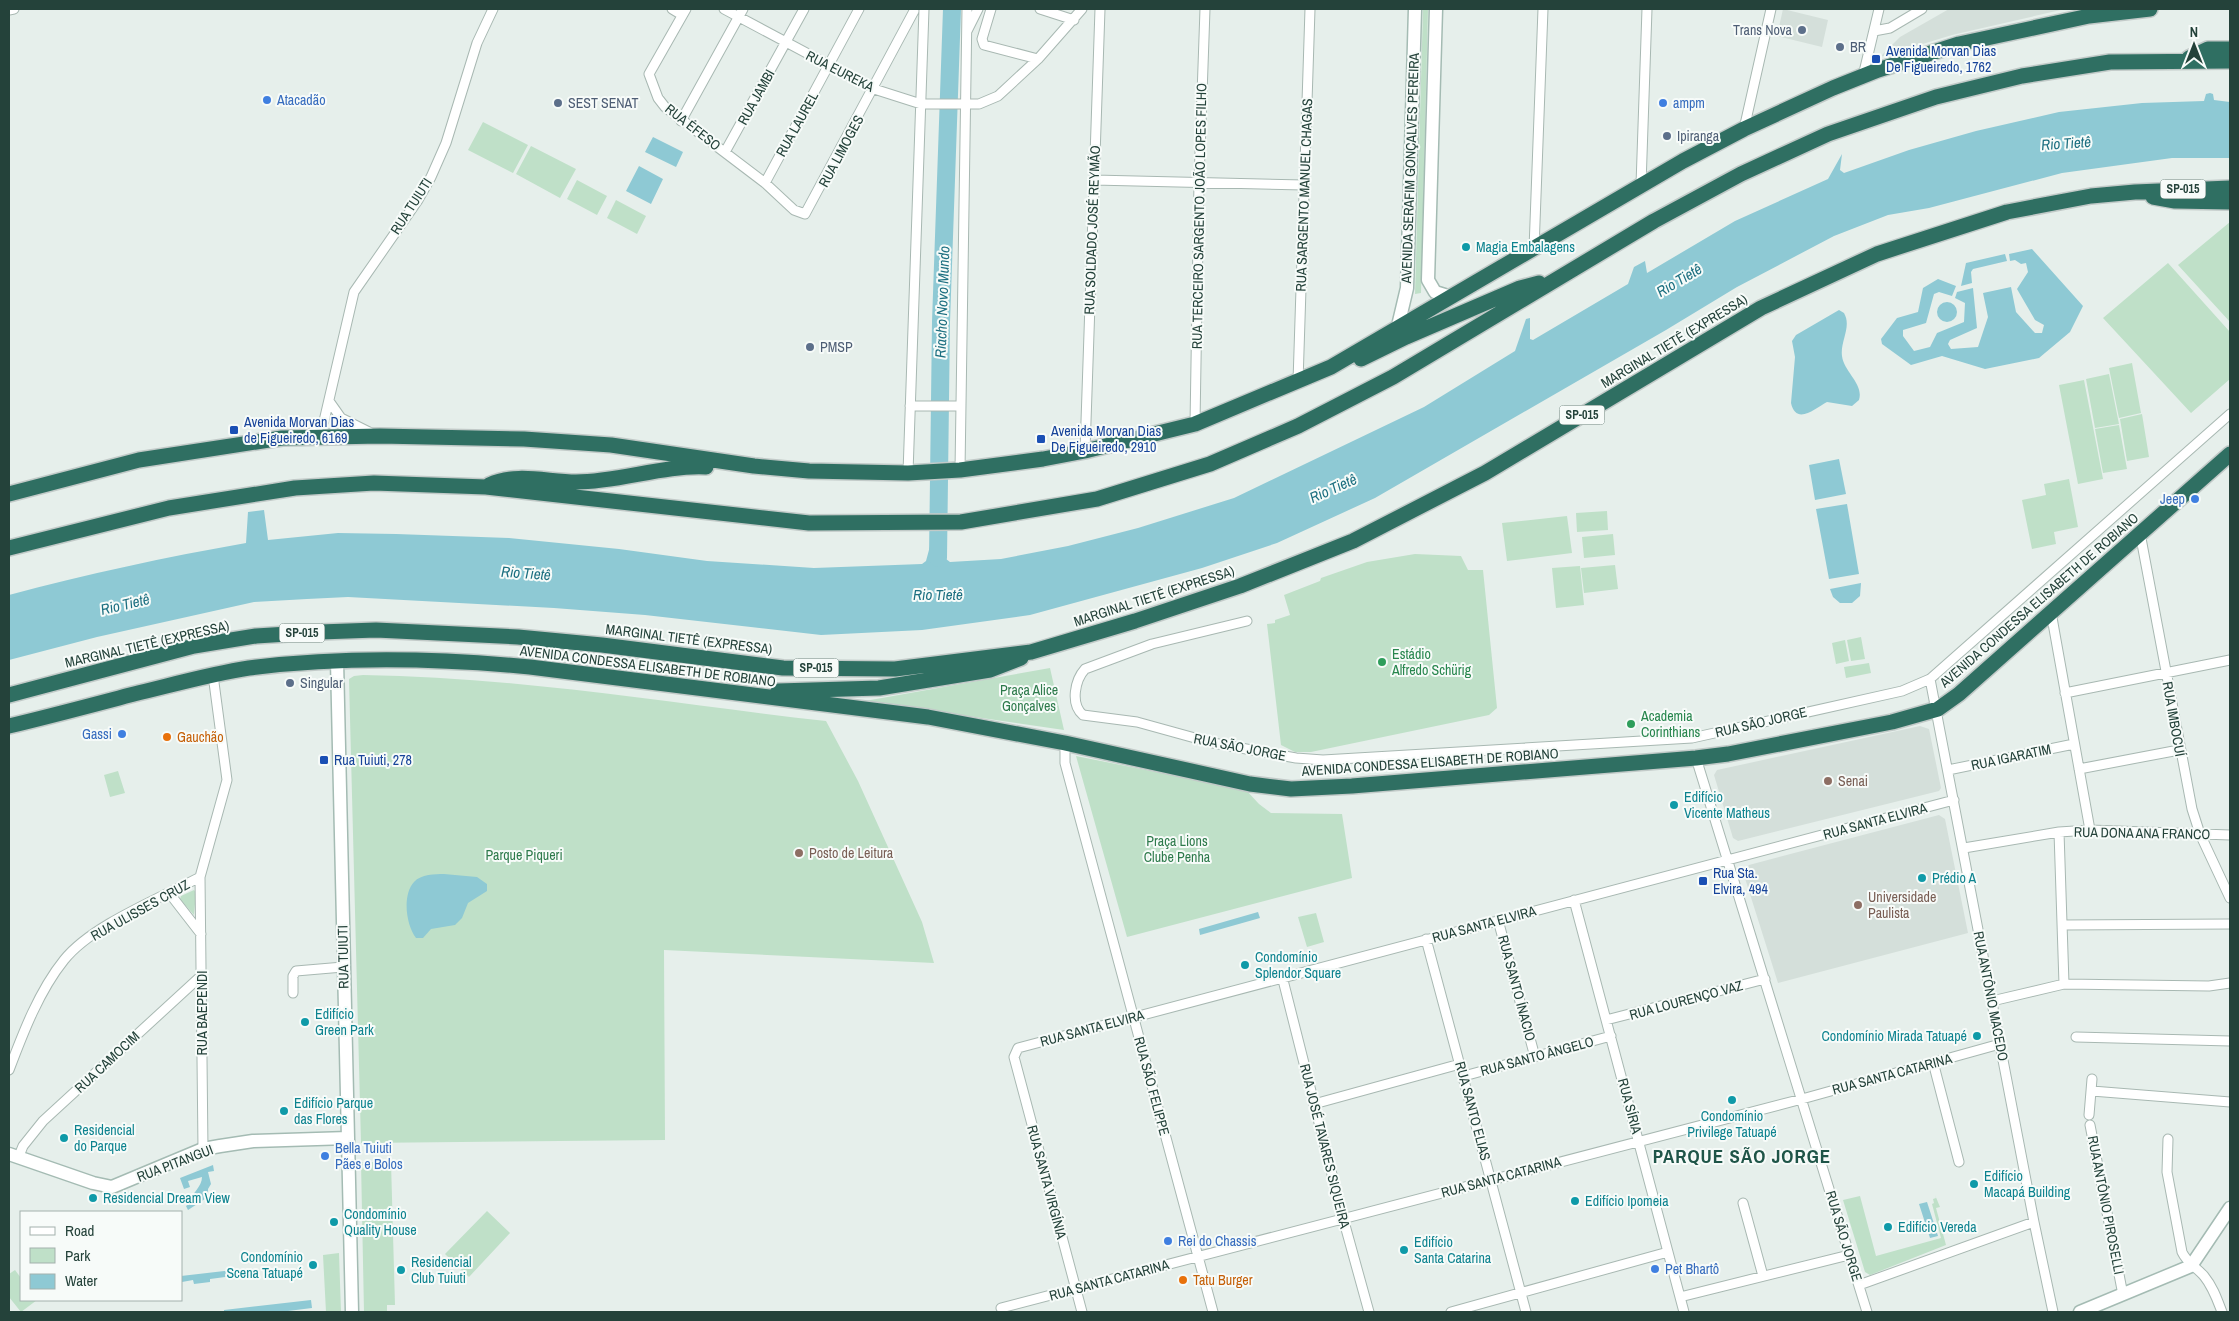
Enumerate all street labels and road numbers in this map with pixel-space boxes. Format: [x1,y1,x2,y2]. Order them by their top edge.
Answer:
street label: RUA EUREKA [803,46,877,96]
street label: AVENIDA SERAFIM GONÇALVES PEREIRA [1397,52,1423,285]
street label: RUA JAMBI [733,66,779,128]
street label: RUA TERCEIRO SARGENTO JOÃO LOPES FILHO [1188,83,1210,349]
street label: RUA LAUREL [772,88,822,160]
street label: RUA SARGENTO MANUEL CHAGAS [1292,98,1316,292]
street label: RUA ÉFESO [662,100,724,154]
street label: RUA LIMOGES [814,112,868,190]
street label: RUA SOLDADO JOSÉ REYMÃO [1080,145,1104,315]
street label: RUA TUIUTI [386,174,436,238]
road number: SP-015 [2160,180,2206,198]
street label: MARGINAL TIETÊ (EXPRESSA) [1597,290,1751,392]
road number: SP-015 [1560,406,1604,424]
street label: AVENIDA CONDESSA ELISABETH DE ROBIANO [1935,509,2142,692]
street label: MARGINAL TIETÊ (EXPRESSA) [1071,561,1237,630]
street label: MARGINAL TIETÊ (EXPRESSA) [63,616,231,672]
street label: MARGINAL TIETÊ (EXPRESSA) [605,620,774,658]
road number: SP-015 [280,624,324,642]
street label: AVENIDA CONDESSA ELISABETH DE ROBIANO [518,641,777,691]
road number: SP-015 [794,658,838,678]
street label: RUA IMBOCUÍ [2159,680,2190,759]
street label: RUA SÃO JORGE [1713,703,1809,741]
street label: RUA SÃO JORGE [1192,729,1288,765]
street label: RUA IGARATIM [1969,740,2053,774]
street label: AVENIDA CONDESSA ELISABETH DE ROBIANO [1300,744,1559,780]
street label: RUA SANTA ELVIRA [1821,798,1929,844]
street label: RUA DONA ANA FRANCO [2074,823,2210,843]
street label: RUA ULISSES CRUZ [87,875,193,945]
street label: RUA SANTA ELVIRA [1430,901,1538,947]
street label: RUA TUIUTI [333,925,353,989]
street label: RUA ANTÔNIO MACEDO [1970,930,2012,1062]
street label: RUA SANTO ÍNACIO [1494,933,1540,1043]
street label: RUA BAEPENDI [193,971,211,1055]
street label: RUA LOURENÇO VAZ [1627,976,1745,1024]
street label: RUA SANTA ELVIRA [1038,1005,1146,1051]
street label: RUA CAMOCIM [71,1027,143,1097]
street label: RUA SANTO ÂNGELO [1478,1032,1596,1080]
street label: RUA SÃO FELIPPE [1130,1035,1174,1137]
street label: RUA SANTA CATARINA [1830,1049,1954,1099]
street label: RUA SANTO ELIAS [1451,1059,1495,1163]
street label: RUA JOSÉ TAVARES SIQUEIRA [1296,1062,1354,1230]
street label: RUA SÍRIA [1614,1076,1646,1136]
street label: RUA SANTA VIRGÍNIA [1023,1123,1071,1241]
street label: RUA ANTÔNIO PIROSELLI [2084,1134,2128,1276]
street label: RUA PITANGUI [134,1140,216,1186]
street label: RUA SANTA CATARINA [1439,1152,1563,1202]
street label: RUA SÃO JORGE [1822,1189,1866,1283]
street label: RUA SANTA CATARINA [1047,1255,1171,1305]

